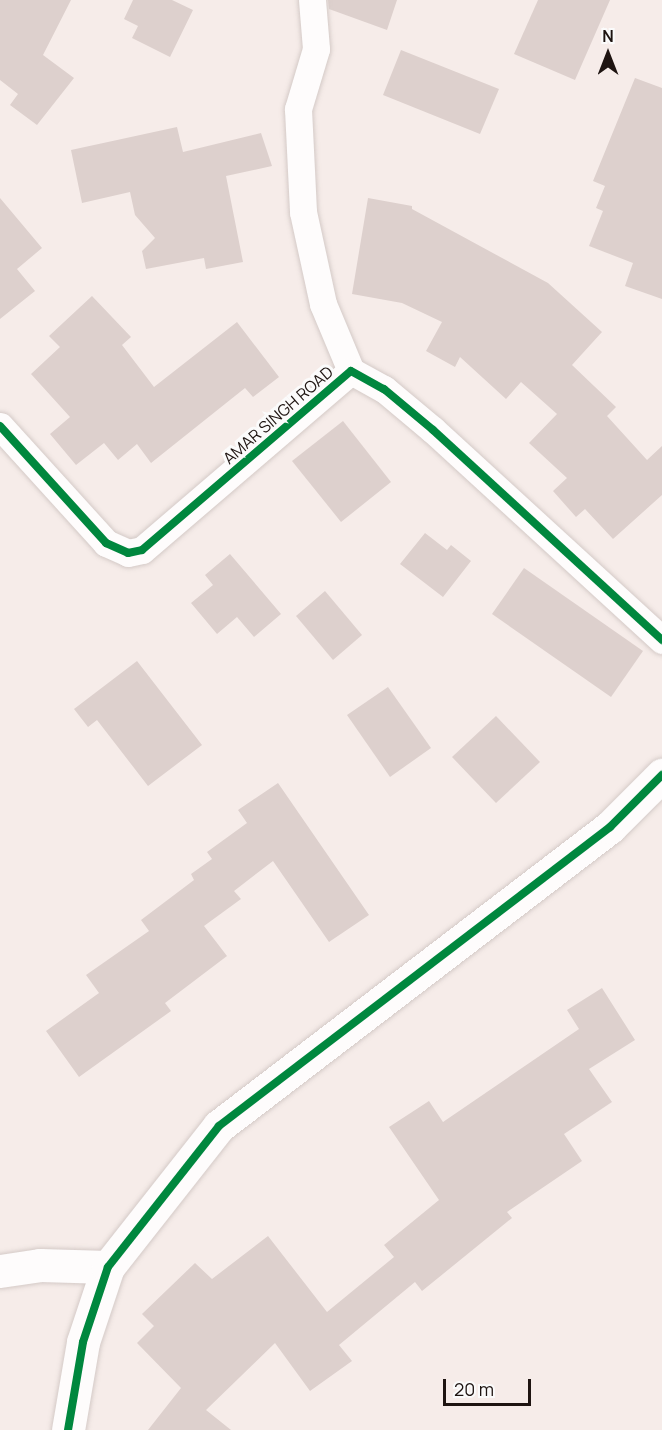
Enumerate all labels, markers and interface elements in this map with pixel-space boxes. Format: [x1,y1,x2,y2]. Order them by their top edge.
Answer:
north arrow [578,24,638,84]
text: N [602,25,614,47]
street label: AMAR SINGH ROAD [219,362,337,468]
scale bar [446,1367,534,1405]
text: 20 m [454,1377,494,1401]

